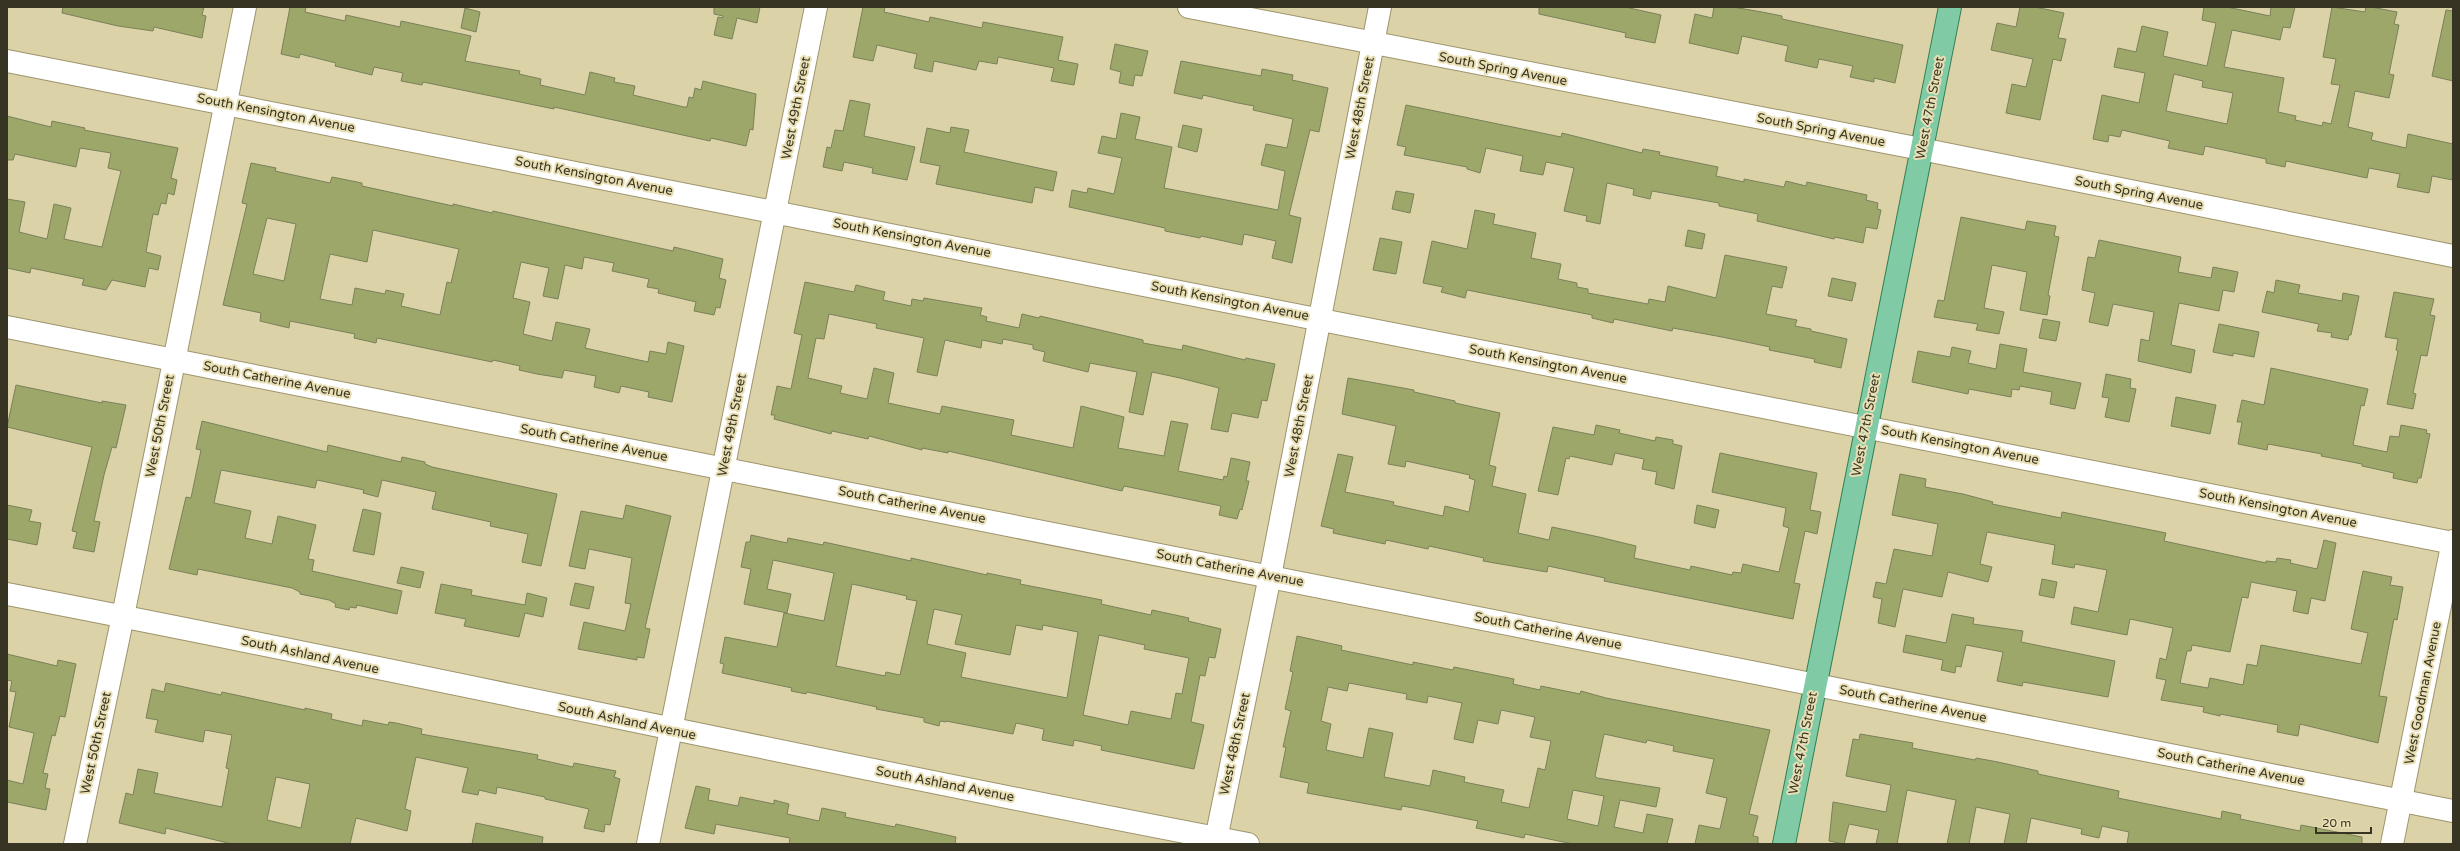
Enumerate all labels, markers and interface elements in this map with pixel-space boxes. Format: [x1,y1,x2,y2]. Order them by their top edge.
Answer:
street label: South Spring Avenue [1437,49,1569,89]
street label: West 49th Street [778,55,814,161]
street label: West 48th Street [1342,55,1378,161]
street label: West 47th Street [1912,55,1948,161]
street label: South Kensington Avenue [196,90,356,136]
street label: South Spring Avenue [1755,110,1887,150]
street label: South Kensington Avenue [514,153,674,199]
street label: South Spring Avenue [2073,173,2205,213]
street label: South Kensington Avenue [832,215,992,261]
street label: South Kensington Avenue [1150,278,1310,324]
street label: South Kensington Avenue [1468,341,1628,387]
street label: South Catherine Avenue [202,358,352,402]
street label: West 49th Street [714,372,750,478]
street label: West 47th Street [1848,372,1884,478]
street label: West 50th Street [142,373,178,479]
street label: West 48th Street [1281,373,1317,479]
street label: South Catherine Avenue [519,421,669,465]
street label: South Kensington Avenue [1880,422,2040,468]
street label: South Catherine Avenue [837,483,987,527]
street label: South Kensington Avenue [2198,485,2358,531]
street label: South Catherine Avenue [1155,546,1305,590]
street label: South Catherine Avenue [1473,609,1623,653]
street label: West Goodman Avenue [2401,620,2445,766]
street label: South Ashland Avenue [240,633,380,677]
street label: South Catherine Avenue [1838,682,1988,726]
street label: West 50th Street [77,690,115,796]
street label: West 47th Street [1785,690,1821,796]
street label: West 48th Street [1216,691,1254,797]
street label: South Ashland Avenue [557,699,697,743]
street label: South Catherine Avenue [2156,745,2306,789]
street label: South Ashland Avenue [874,763,1016,805]
scale bar [2316,809,2371,835]
text: 20 m [2322,816,2351,830]

